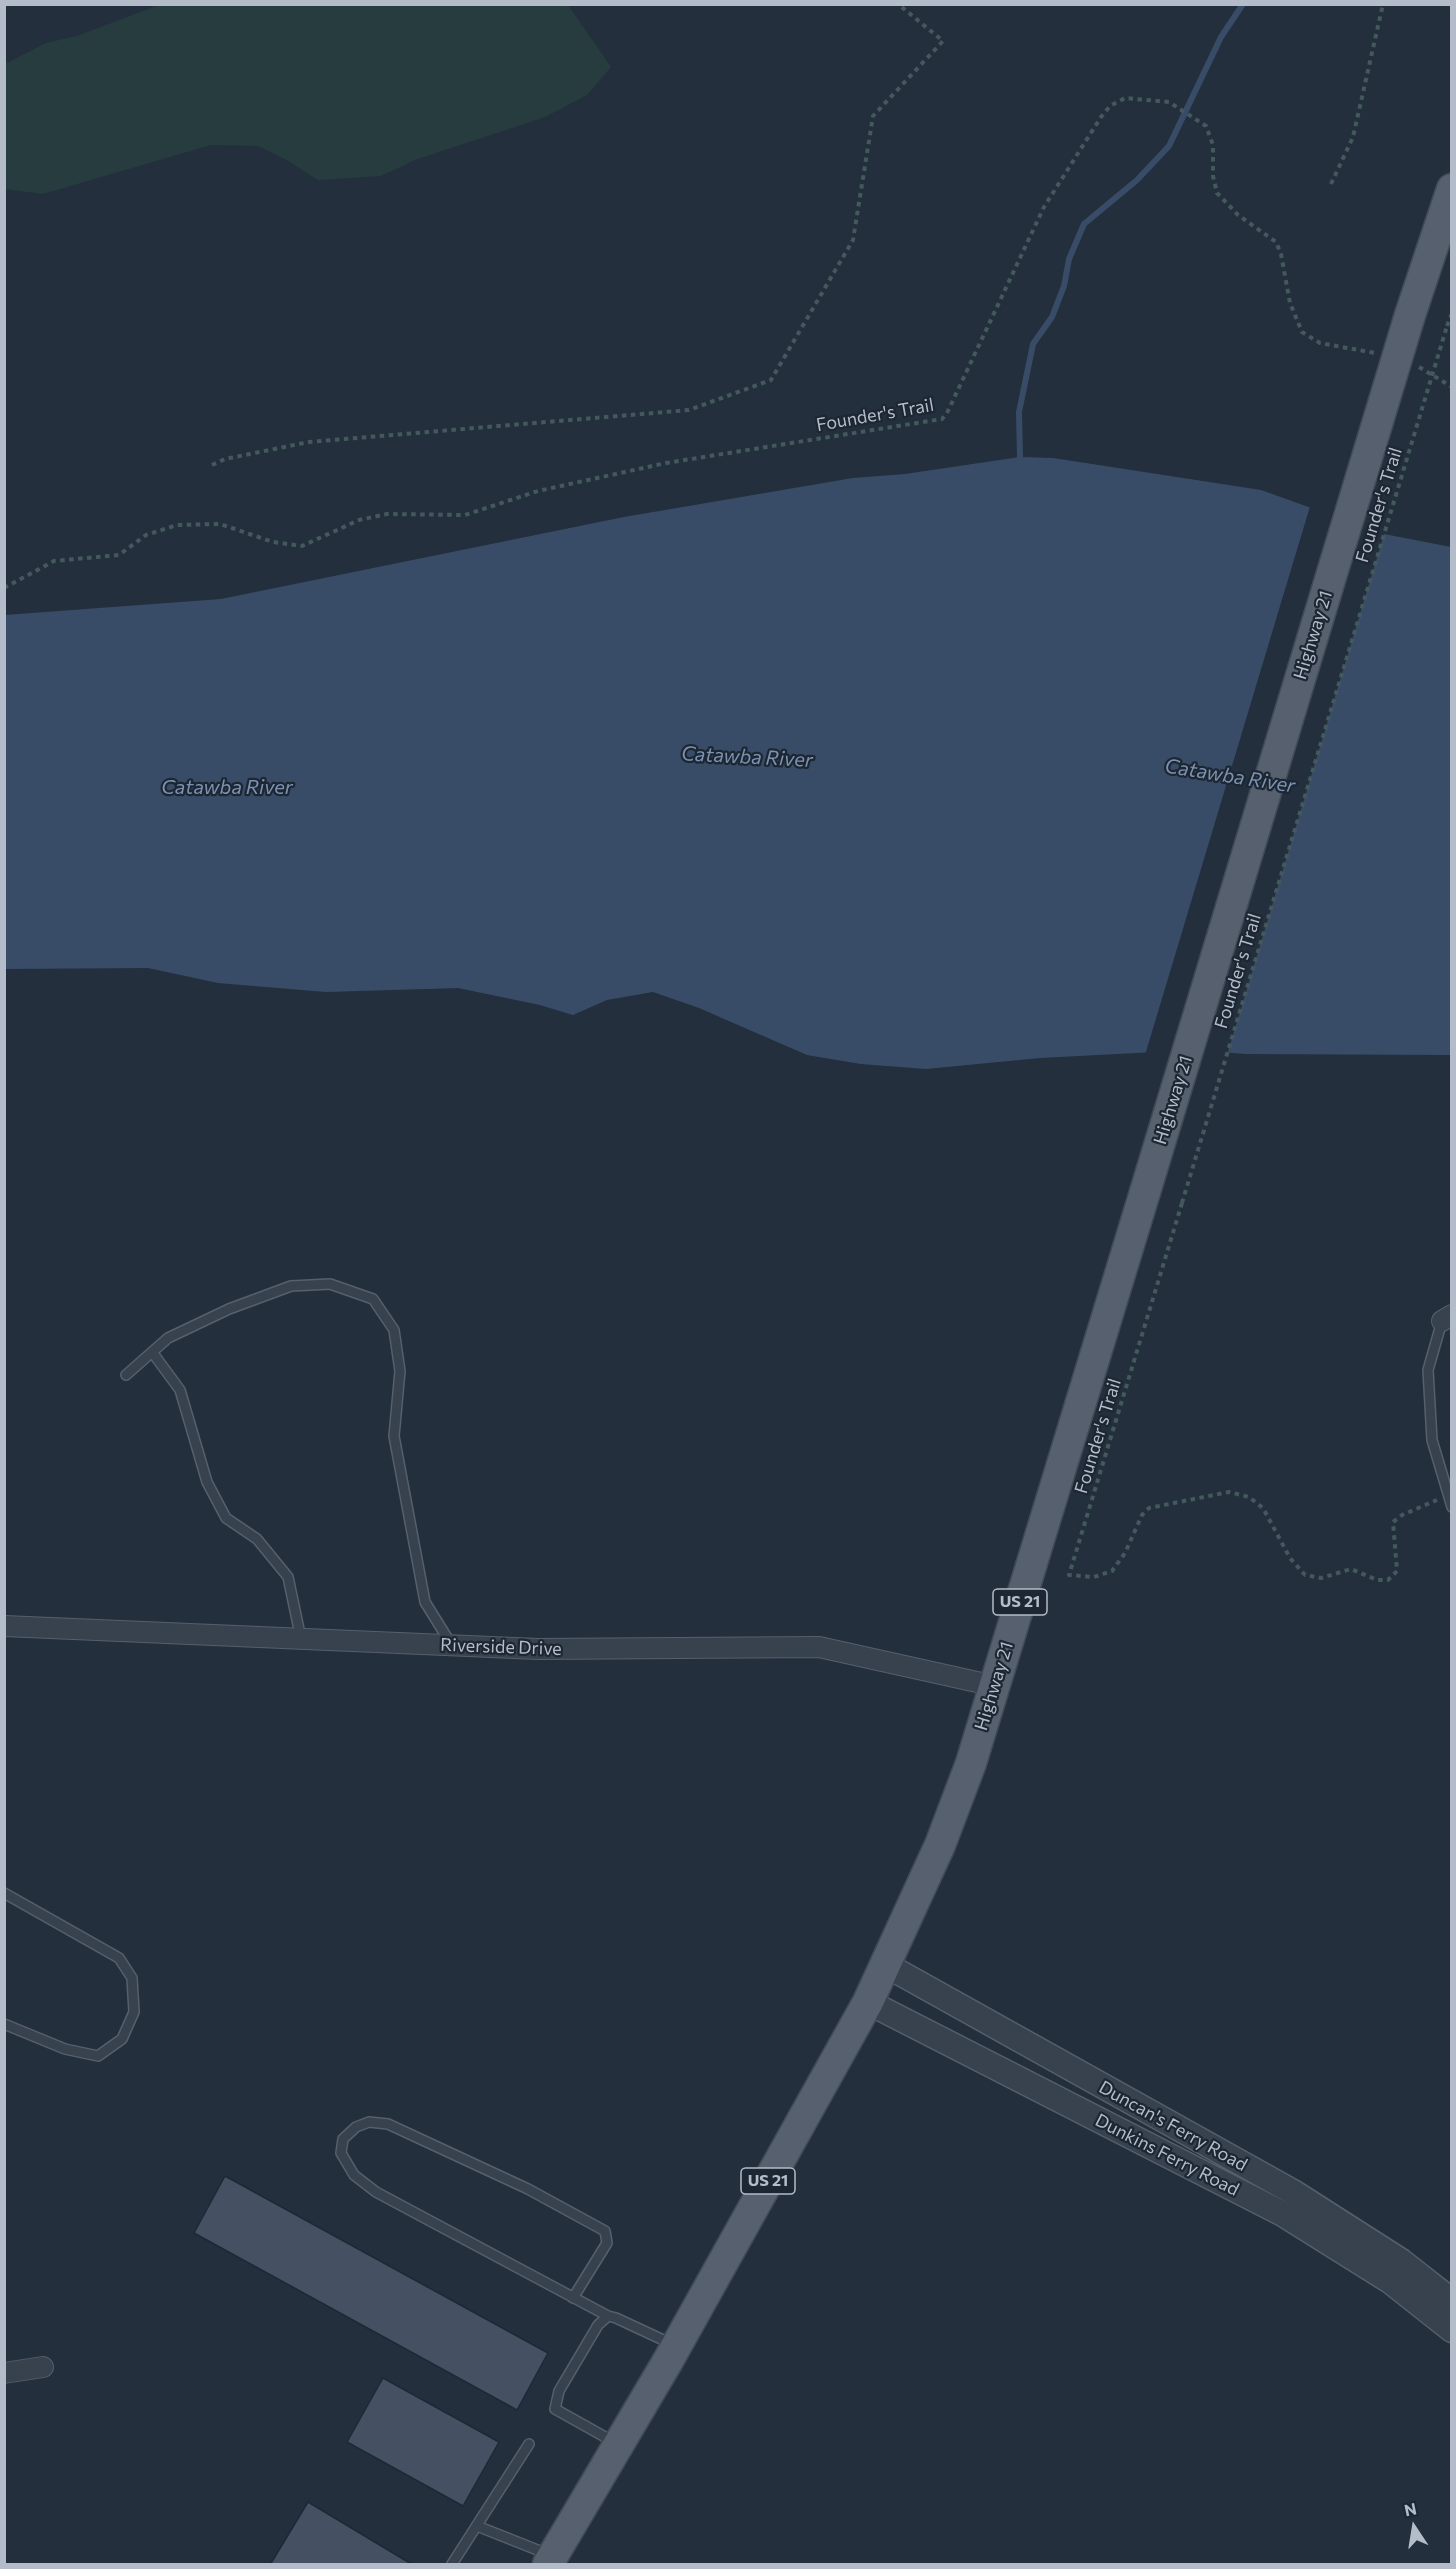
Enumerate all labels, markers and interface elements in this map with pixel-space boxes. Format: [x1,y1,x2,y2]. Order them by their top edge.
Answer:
street label: Founder's Trail [814,394,936,436]
street label: Founder's Trail [1351,445,1407,565]
street label: Highway 21 [1289,588,1337,682]
water label: Catawba River [681,742,813,772]
water label: Catawba River [1163,754,1297,798]
water label: Catawba River [161,775,293,799]
street label: Founder's Trail [1210,911,1266,1031]
street label: Highway 21 [1149,1053,1197,1147]
street label: Founder's Trail [1070,1376,1126,1496]
road number: US 21 [993,1589,1047,1615]
street label: Riverside Drive [440,1634,562,1660]
street label: Highway 21 [970,1639,1018,1733]
street label: Duncan's Ferry Road [1095,2076,1251,2176]
street label: Dunkins Ferry Road [1091,2109,1243,2201]
road number: US 21 [741,2168,795,2194]
north arrow [1384,2497,1444,2557]
text: N [1402,2498,1418,2519]

